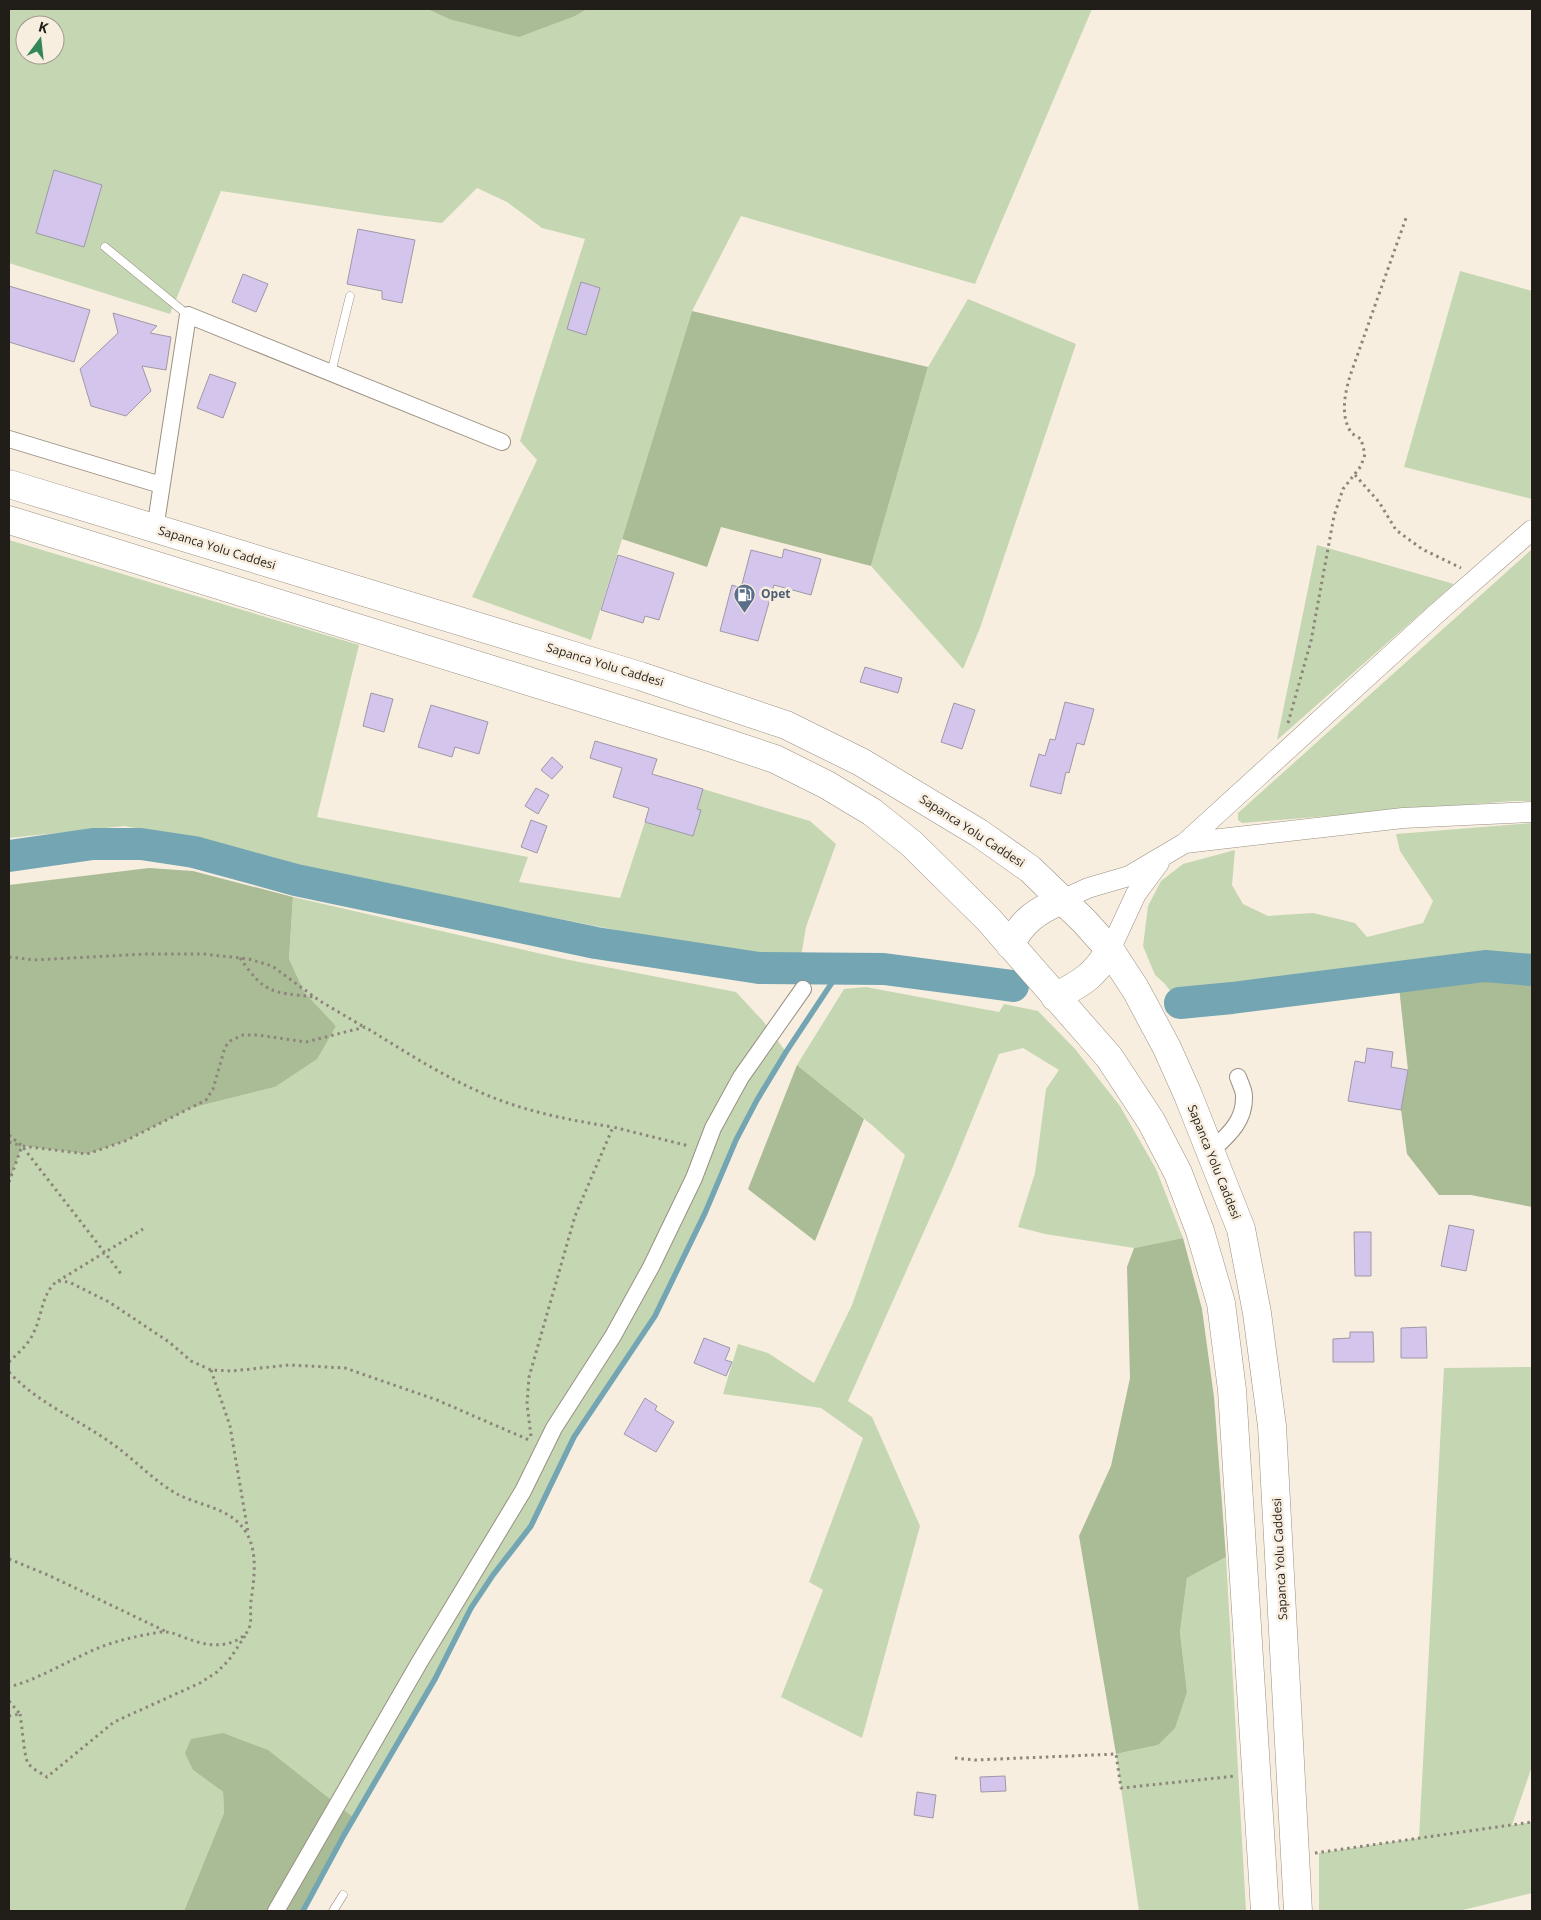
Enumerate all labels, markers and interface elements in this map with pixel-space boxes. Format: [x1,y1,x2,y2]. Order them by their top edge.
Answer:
north arrow [15,15,65,65]
text: K [37,17,51,38]
street label: Sapanca Yolu Caddesi [156,522,278,573]
fuel station icon: Opet [733,582,757,613]
place label: Opet [761,585,790,602]
street label: Sapanca Yolu Caddesi [544,639,666,690]
street label: Sapanca Yolu Caddesi [916,790,1028,871]
street label: Sapanca Yolu Caddesi [1184,1102,1245,1222]
street label: Sapanca Yolu Caddesi [1268,1498,1291,1620]

